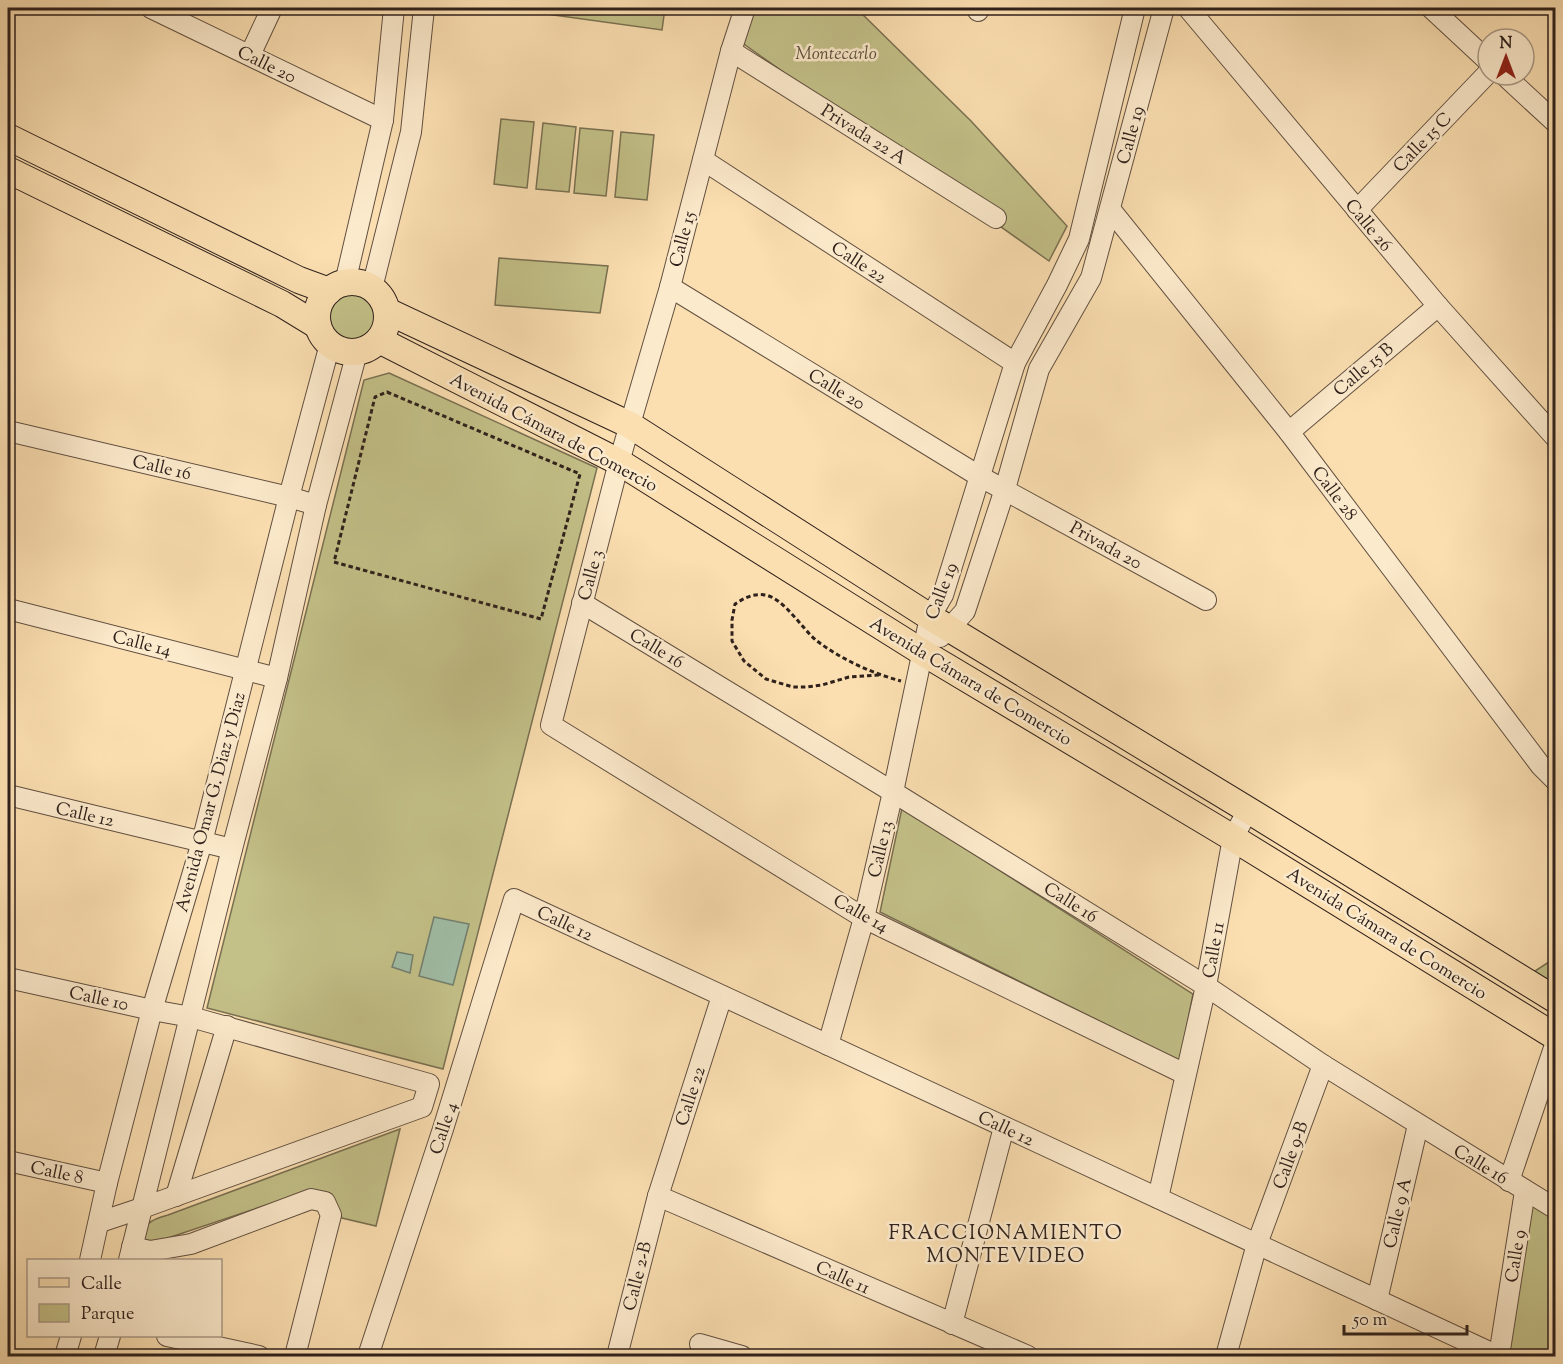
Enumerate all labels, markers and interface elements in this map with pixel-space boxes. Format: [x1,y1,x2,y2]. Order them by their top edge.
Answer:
north arrow [1476,27,1536,87]
text: N [1500,33,1513,56]
street label: Calle 20 [232,40,300,91]
park label: Montecarlo [795,42,877,68]
street label: Privada 22 A [815,99,911,173]
street label: Calle 19 [1112,103,1152,168]
street label: Calle 15 C [1388,107,1459,179]
street label: Calle 26 [1338,194,1397,258]
street label: Calle 15 [664,209,704,270]
street label: Calle 22 [825,236,891,292]
street label: Calle 15 B [1328,337,1400,404]
street label: Calle 20 [802,363,869,418]
street label: Avenida Cámara de Comercio [444,368,662,500]
street label: Calle 16 [130,450,194,488]
street label: Calle 28 [1304,462,1362,527]
street label: Privada 20 [1064,516,1146,577]
street label: Calle 3 [573,547,611,604]
street label: Calle 19 [920,559,966,624]
street label: Avenida Cámara de Comercio [864,612,1076,754]
street label: Calle 16 [624,623,688,676]
street label: Calle 14 [109,625,174,665]
street label: Avenida Omar G. Diaz y Diaz [170,690,254,915]
street label: Calle 12 [53,797,117,835]
street label: Calle 13 [863,818,901,881]
street label: Avenida Cámara de Comercio [1281,862,1491,1007]
street label: Calle 16 [1038,877,1102,931]
street label: Calle 14 [828,889,893,941]
street label: Calle 12 [532,901,597,949]
street label: Calle 11 [1197,920,1233,981]
street label: Calle 10 [66,981,131,1019]
street label: Calle 22 [670,1063,714,1130]
street label: Calle 4 [424,1099,466,1158]
street label: Calle 12 [973,1106,1038,1154]
street label: Calle 9-B [1268,1118,1316,1193]
street label: Calle 16 [1448,1139,1512,1192]
street label: Calle 8 [28,1156,86,1192]
street label: Calle 9 A [1378,1175,1420,1251]
district label: FRACCIONAMIENTO MONTEVIDEO [889,1220,1123,1272]
street label: Calle 9 [1500,1228,1534,1285]
street label: Calle 2-B [618,1239,660,1314]
street label: Calle 11 [811,1255,873,1302]
legend [27,1259,222,1337]
text: Calle [81,1272,122,1298]
scale bar [1344,1298,1467,1336]
text: Parque [81,1302,134,1328]
text: 50 m [1352,1308,1388,1334]

